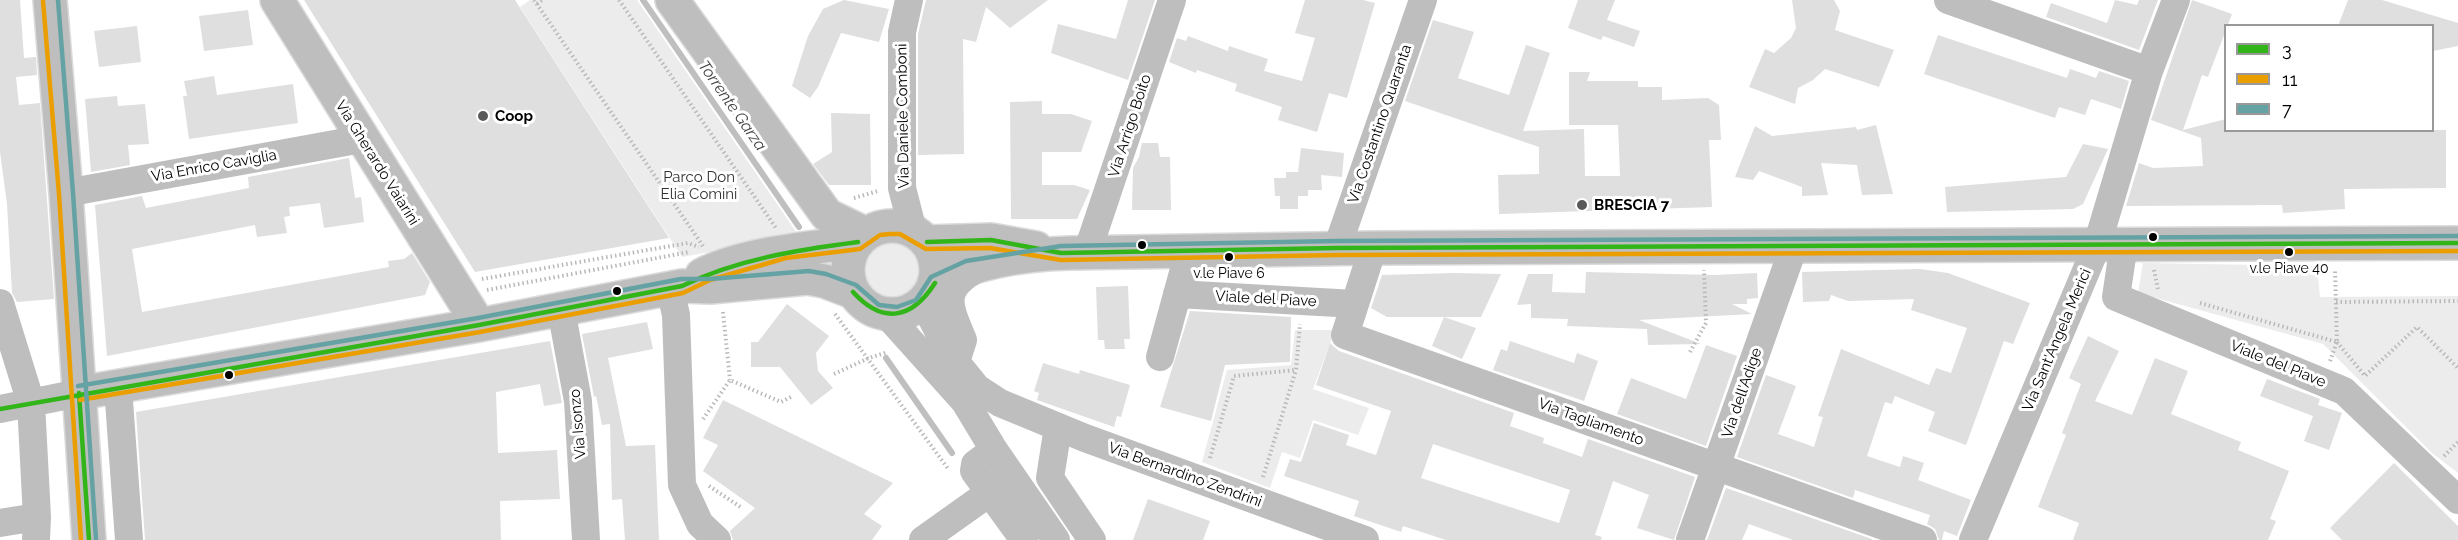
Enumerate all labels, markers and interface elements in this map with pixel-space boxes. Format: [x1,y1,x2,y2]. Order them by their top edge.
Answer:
legend [2224,24,2434,132]
text: 3 [2282,39,2292,60]
street label: Via Costantino Quaranta [1344,42,1416,206]
street label: Via Daniele Comboni [893,43,913,189]
water label: Torrente Garza [694,57,770,155]
text: 11 [2282,69,2297,90]
street label: Via Arrigo Boito [1105,72,1155,180]
street label: Via Gherardo Vaiarini [331,97,423,229]
text: 7 [2282,99,2292,120]
place label: Coop [495,107,533,125]
marker: Coop [476,109,490,123]
street label: Via Enrico Caviglia [150,146,278,186]
park label: Parco Don Elia Comini [661,168,737,203]
place label: BRESCIA 7 [1594,196,1669,214]
marker: BRESCIA 7 [1575,198,1589,212]
unlabelled marker [2147,231,2159,243]
unlabelled marker [1136,239,1148,251]
marker: v.le Piave 40 [2283,246,2295,258]
marker: v.le Piave 6 [1223,251,1235,263]
place label: v.le Piave 40 [2249,261,2329,277]
place label: v.le Piave 6 [1193,266,1265,282]
street label: Via Sant'Angela Merici [2019,266,2095,414]
unlabelled marker [611,285,623,297]
street label: Viale del Piave [1215,287,1317,311]
street label: Viale del Piave [2228,337,2328,391]
street label: Via dell'Adige [1718,346,1766,440]
unlabelled marker [223,369,235,381]
street label: Via Isonzo [566,388,590,460]
street label: Via Tagliamento [1536,395,1646,449]
street label: Via Bernardino Zendrini [1106,439,1264,511]

